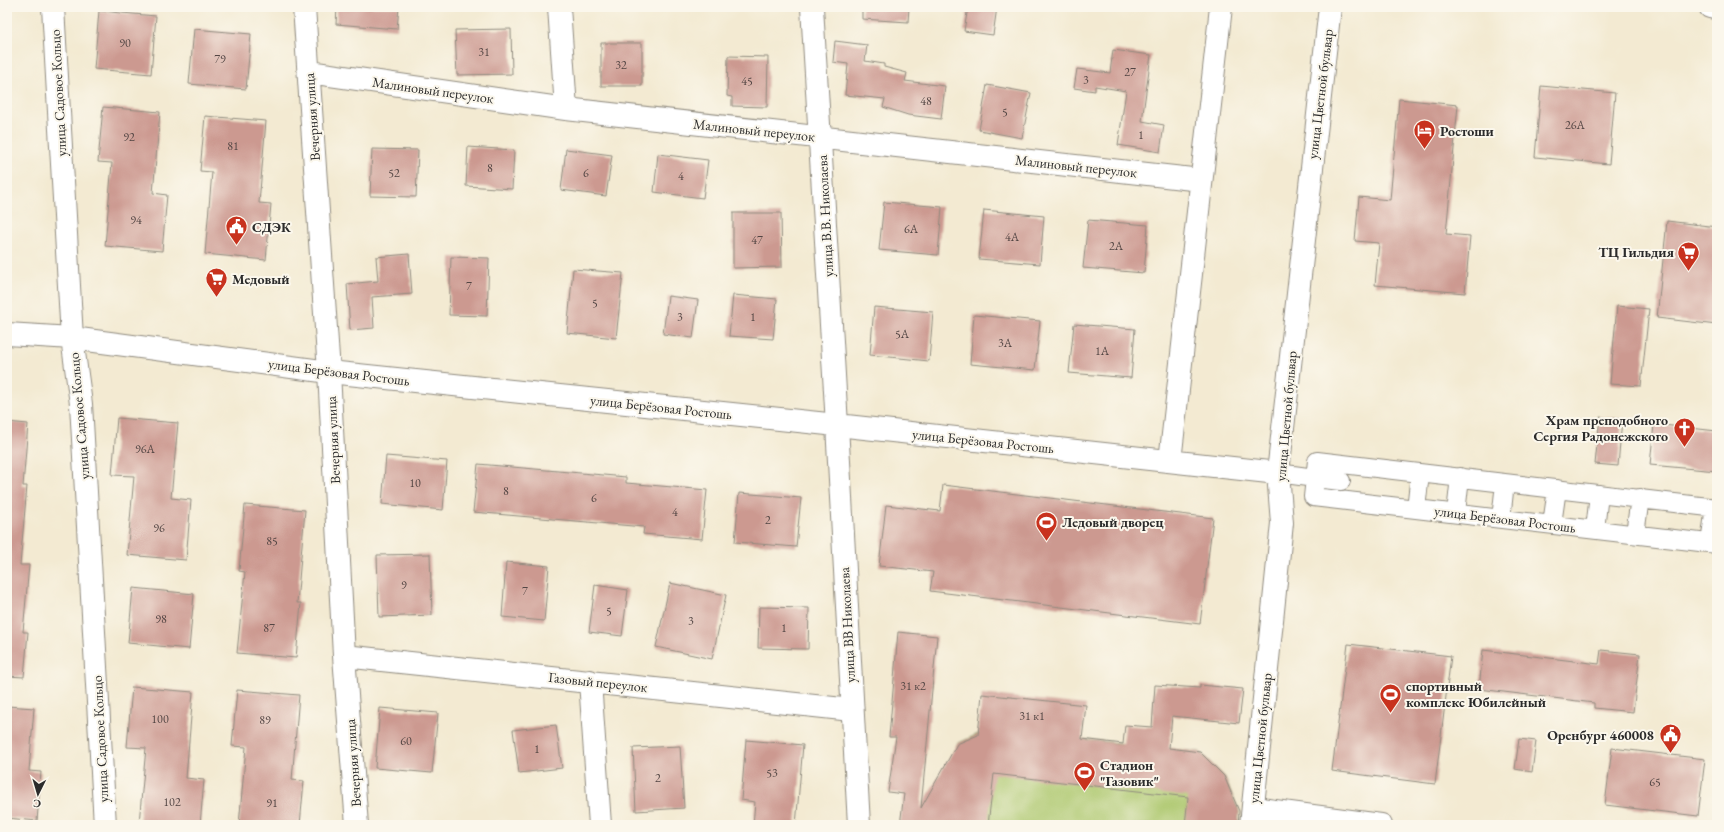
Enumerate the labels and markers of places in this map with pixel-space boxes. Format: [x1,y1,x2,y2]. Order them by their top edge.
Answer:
hotel icon: Ростоши [1411,118,1437,151]
place label: Ростоши [1440,122,1494,140]
public building icon: СДЭК [224,214,250,247]
place label: СДЭК [252,218,292,236]
supermarket icon: ТЦ Гильдия [1676,239,1702,272]
place label: ТЦ Гильдия [1598,243,1674,261]
supermarket icon: Медовый [203,266,229,299]
place label: Медовый [232,270,290,288]
place label: Храм преподобного Сергия Радонежского [1533,411,1668,445]
church icon: Храм преподобного Сергия Радонежского [1671,415,1697,448]
sports icon: Ледовый дворец [1033,509,1059,542]
place label: Ледовый дворец [1062,513,1164,531]
place label: спортивный комплекс Юбилейный [1406,677,1546,711]
sports icon: спортивный комплекс Юбилейный [1378,681,1404,714]
public building icon: Оренбург 460008 [1657,722,1683,755]
place label: Оренбург 460008 [1547,726,1654,744]
place label: Стадион "Газовик" [1100,756,1159,790]
sports icon: Стадион "Газовик" [1072,760,1098,793]

